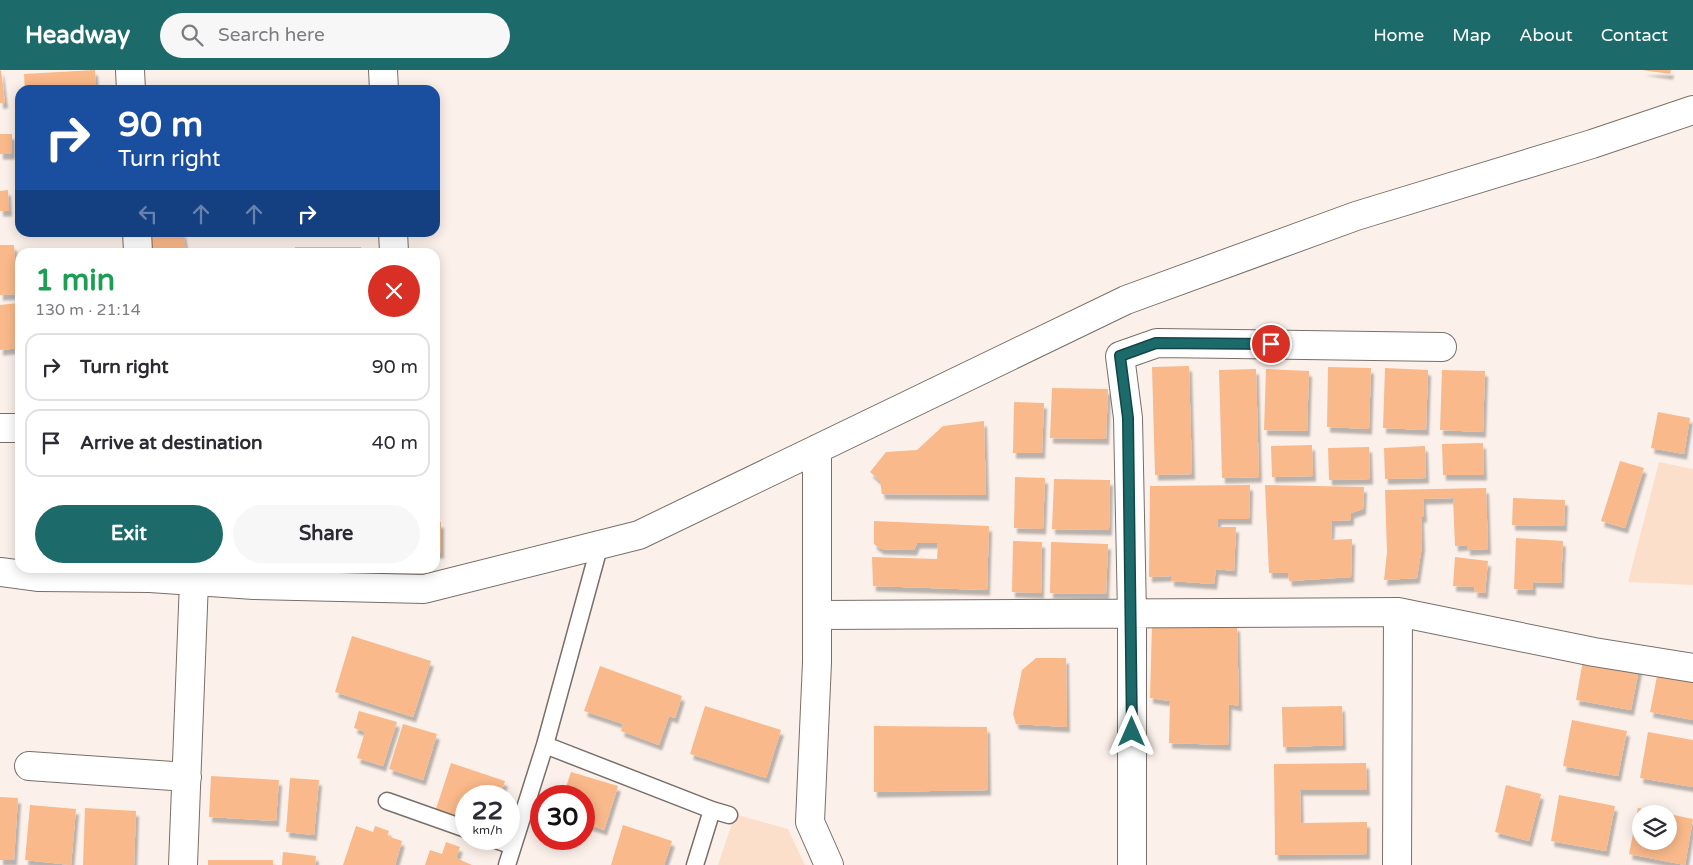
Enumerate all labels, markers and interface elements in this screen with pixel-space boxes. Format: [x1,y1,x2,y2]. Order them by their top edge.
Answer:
search box [160,13,510,58]
text: Headway [25,21,130,50]
icon: search [178,21,206,49]
text: Search here [218,24,325,46]
text: Home [1373,24,1424,46]
text: Map [1452,24,1491,46]
text: About [1519,24,1573,46]
text: Contact [1601,24,1668,46]
text: 90 m [118,104,203,146]
icon: right [35,105,100,170]
text: Turn right [118,146,220,172]
icon: left [134,200,162,228]
icon: ahead [187,200,215,228]
icon: ahead [240,200,268,228]
icon: right [293,200,321,228]
text: 1 min [35,262,115,299]
button: close [368,265,420,317]
text: 130 m · 21:14 [35,300,141,320]
pin [1250,323,1292,365]
icon: arrive [1257,330,1285,358]
icon: right [37,353,65,381]
text: Turn right [80,356,168,378]
text: 90 m [372,356,418,378]
icon: arrive [37,429,65,457]
text: Arrive at destination [80,432,263,454]
text: 40 m [372,432,418,454]
button: Exit [35,505,223,563]
button: Share [233,505,420,563]
position arrow [1105,705,1157,757]
speed limit sign: 30 [530,785,595,850]
text: 22 [472,796,503,826]
map controls [1632,805,1677,850]
button: layers [1632,805,1677,850]
text: km/h [472,823,503,837]

